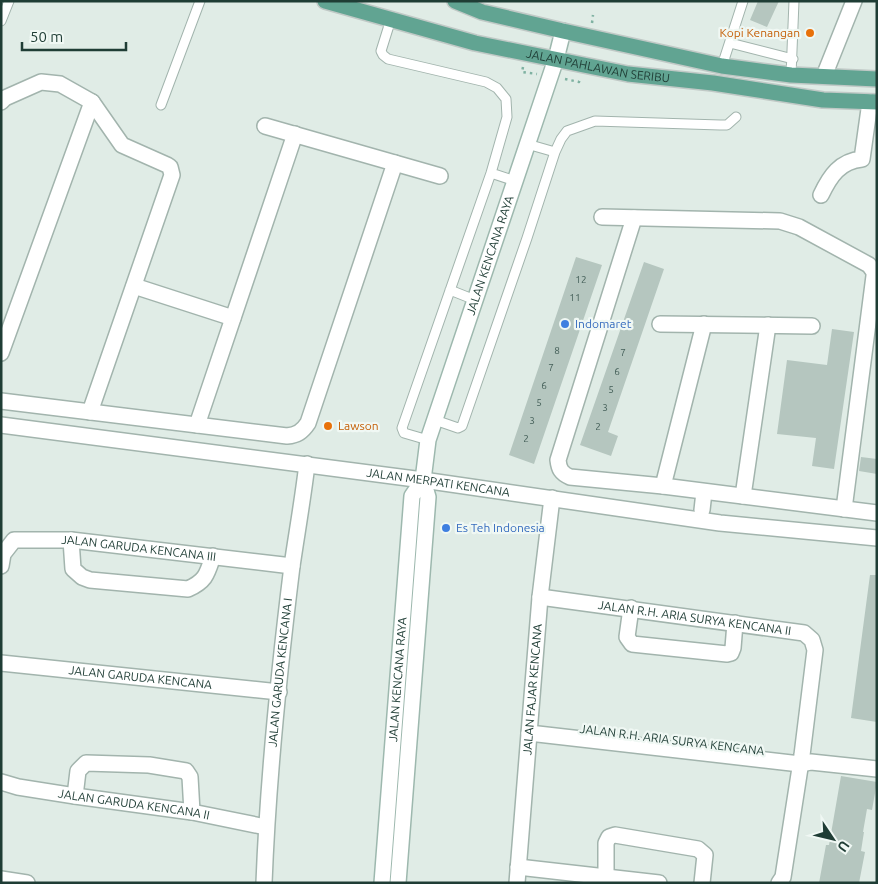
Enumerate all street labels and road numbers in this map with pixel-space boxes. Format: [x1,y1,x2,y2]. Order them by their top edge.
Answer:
street label: JALAN PAHLAWAN SERIBU [525,47,671,84]
street label: JALAN KENCANA RAYA [463,194,516,317]
street label: JALAN MERPATI KENCANA [366,466,511,499]
street label: JALAN GARUDA KENCANA III [61,533,217,563]
street label: JALAN GARUDA KENCANA I [266,597,294,748]
street label: JALAN R.H. ARIA SURYA KENCANA II [597,598,792,637]
street label: JALAN KENCANA RAYA [386,616,409,742]
street label: JALAN FAJAR KENCANA [520,623,544,756]
street label: JALAN GARUDA KENCANA [68,663,213,691]
street label: JALAN R.H. ARIA SURYA KENCANA [579,722,765,757]
street label: JALAN GARUDA KENCANA II [57,786,211,821]

